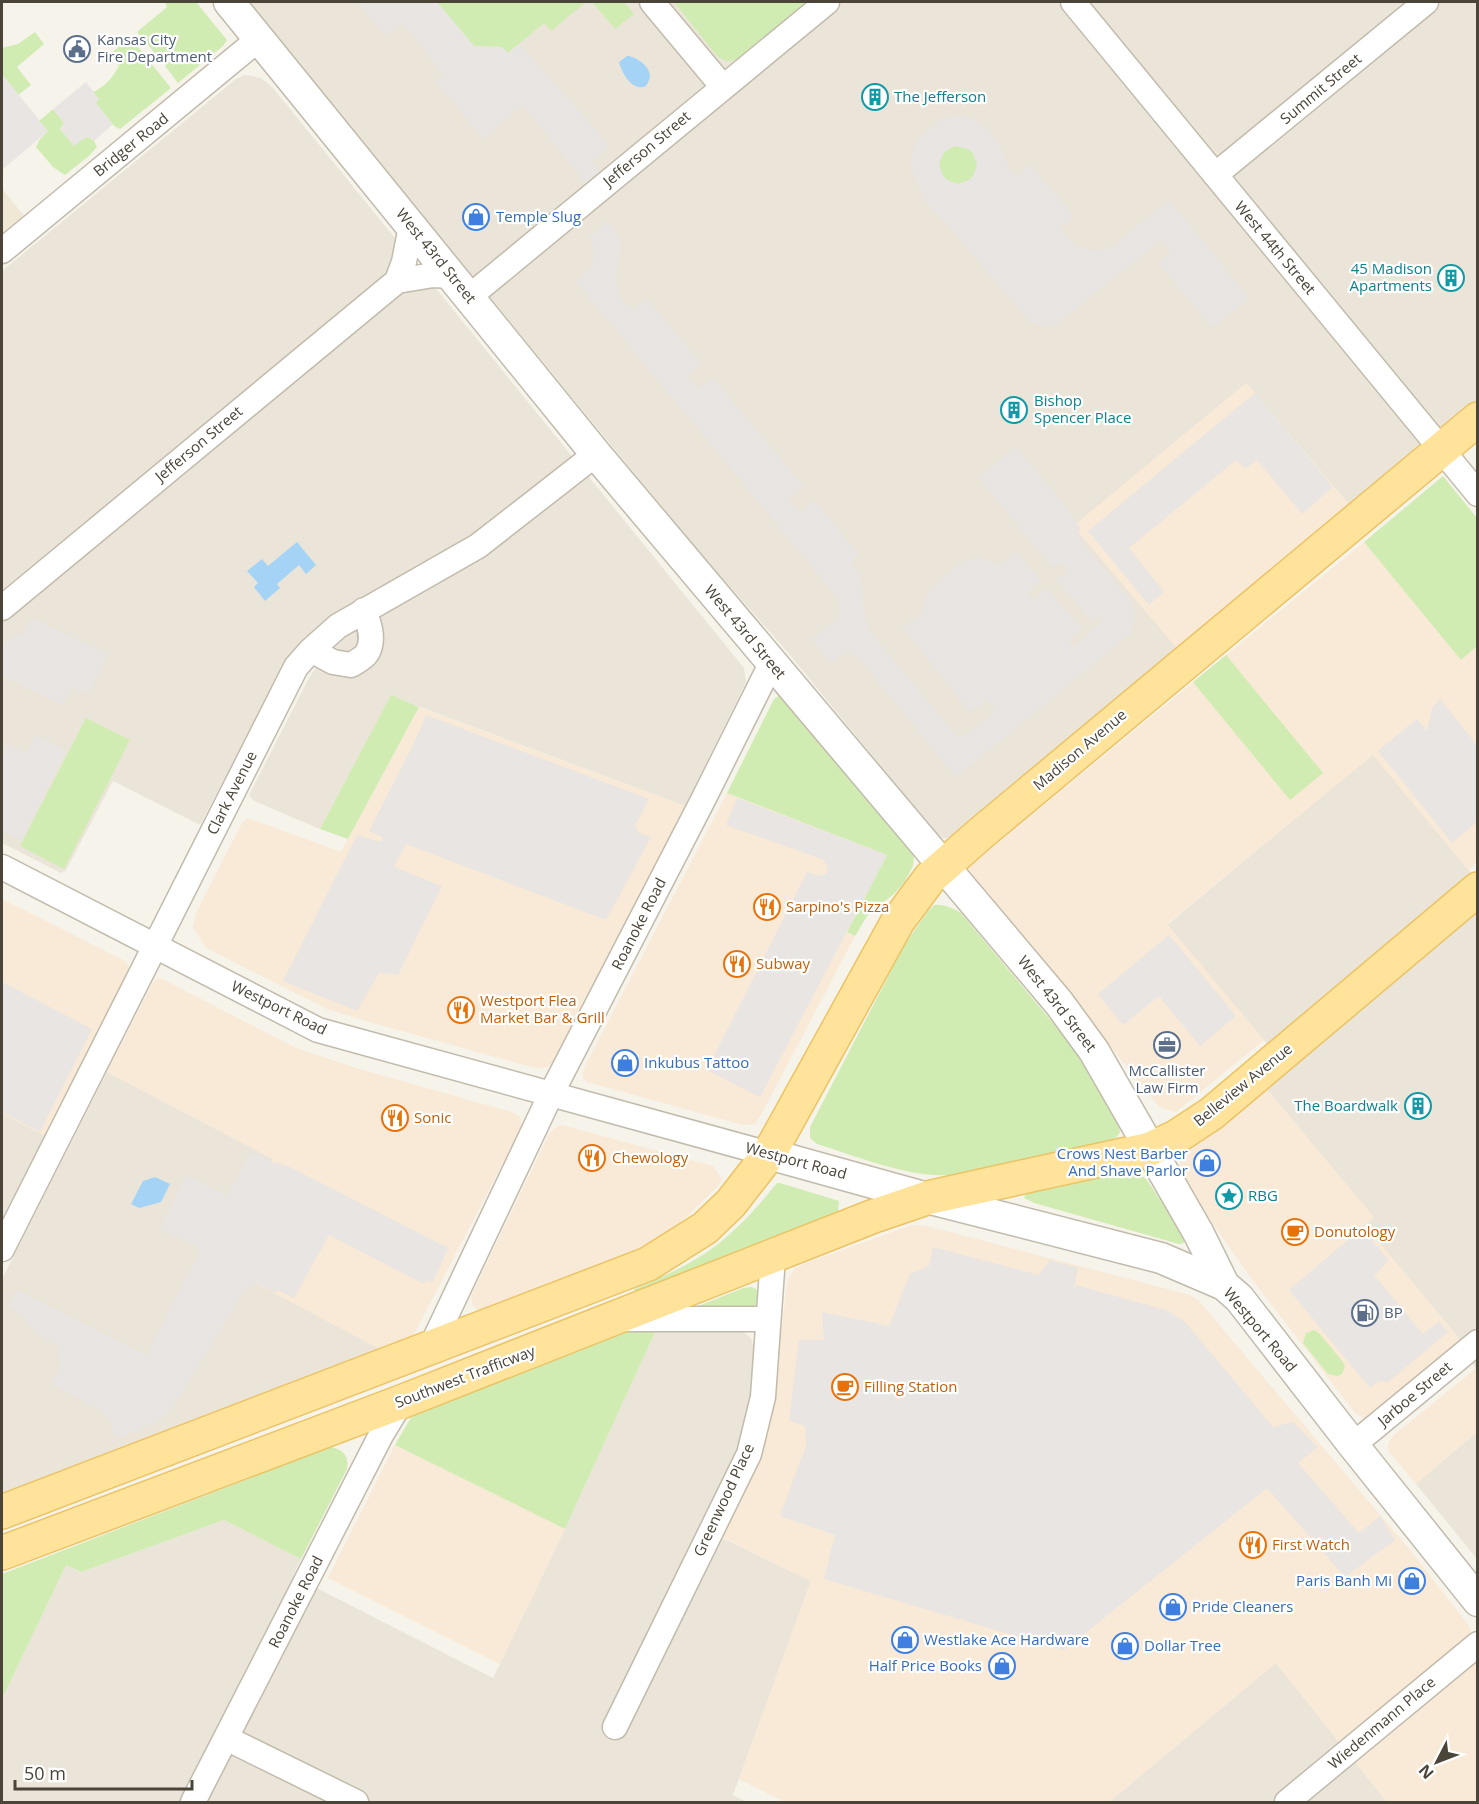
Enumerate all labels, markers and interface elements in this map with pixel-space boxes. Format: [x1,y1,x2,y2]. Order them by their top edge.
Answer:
place label: Kansas City Fire Department [97,29,212,66]
public building icon: Kansas City Fire Department [62,34,92,64]
street label: Summit Street [1276,48,1365,128]
building icon: The Jefferson [860,82,890,112]
place label: The Jefferson [894,86,986,106]
street label: Jefferson Street [597,106,694,192]
street label: Bridger Road [89,108,172,181]
street label: West 44th Street [1231,196,1321,298]
shop icon: Temple Slug [461,202,491,232]
street label: West 43rd Street [392,204,481,307]
place label: Temple Slug [496,206,581,226]
place label: 45 Madison Apartments [1350,258,1432,295]
building icon: 45 Madison Apartments [1436,263,1466,293]
place label: Bishop Spencer Place [1034,390,1131,427]
building icon: Bishop Spencer Place [999,395,1029,425]
street label: Jefferson Street [149,401,246,487]
street label: West 43rd Street [701,580,791,683]
street label: Madison Avenue [1028,704,1130,794]
street label: Clark Avenue [201,747,261,838]
street label: Roanoke Road [606,874,670,973]
restaurant icon: Sarpino's Pizza [752,892,782,922]
place label: Sarpino's Pizza [786,896,889,916]
restaurant icon: Subway [722,949,752,979]
street label: West 43rd Street [1014,951,1102,1056]
place label: Subway [756,953,811,973]
street label: Westport Road [228,975,331,1039]
place label: Westport Flea Market Bar & Grill [480,990,605,1027]
restaurant icon: Westport Flea Market Bar & Grill [446,995,476,1025]
office icon: McCallister Law Firm [1152,1030,1182,1060]
street label: Belleview Avenue [1189,1038,1296,1130]
shop icon: Inkubus Tattoo [610,1048,640,1078]
place label: Inkubus Tattoo [644,1052,749,1072]
place label: McCallister Law Firm [1129,1060,1205,1097]
building icon: The Boardwalk [1403,1091,1433,1121]
place label: The Boardwalk [1294,1095,1398,1115]
restaurant icon: Sonic [380,1103,410,1133]
place label: Sonic [414,1107,451,1127]
street label: Westport Road [743,1137,849,1183]
restaurant icon: Chewology [577,1143,607,1173]
place label: Crows Nest Barber And Shave Parlor [1057,1143,1188,1180]
place label: Chewology [612,1147,689,1167]
shop icon: Crows Nest Barber And Shave Parlor [1192,1148,1222,1178]
place icon: RBG [1214,1181,1244,1211]
place label: RBG [1248,1185,1278,1205]
cafe icon: Donutology [1280,1217,1310,1247]
place label: Donutology [1314,1221,1396,1241]
street label: Westport Road [1220,1283,1302,1376]
fuel station icon: BP [1350,1298,1380,1328]
place label: BP [1384,1302,1403,1322]
street label: Southwest Trafficway [392,1340,538,1412]
street label: Jarboe Street [1372,1356,1456,1431]
cafe icon: Filling Station [830,1372,860,1402]
place label: Filling Station [864,1376,957,1396]
street label: Greenwood Place [688,1440,758,1559]
restaurant icon: First Watch [1238,1530,1268,1560]
place label: First Watch [1272,1534,1350,1554]
street label: Roanoke Road [263,1552,327,1651]
shop icon: Paris Banh Mi [1397,1566,1427,1596]
place label: Paris Banh Mi [1296,1570,1392,1590]
shop icon: Pride Cleaners [1158,1592,1188,1622]
place label: Pride Cleaners [1192,1596,1293,1616]
shop icon: Westlake Ace Hardware [890,1625,920,1655]
place label: Westlake Ace Hardware [924,1629,1089,1649]
shop icon: Dollar Tree [1110,1631,1140,1661]
place label: Dollar Tree [1144,1635,1221,1655]
shop icon: Half Price Books [987,1651,1017,1681]
place label: Half Price Books [869,1655,982,1675]
street label: Wiedenmann Place [1324,1671,1439,1773]
north arrow [1407,1732,1467,1792]
scale bar [15,1753,192,1791]
text: N [1413,1760,1438,1784]
text: 50 m [24,1761,66,1785]

